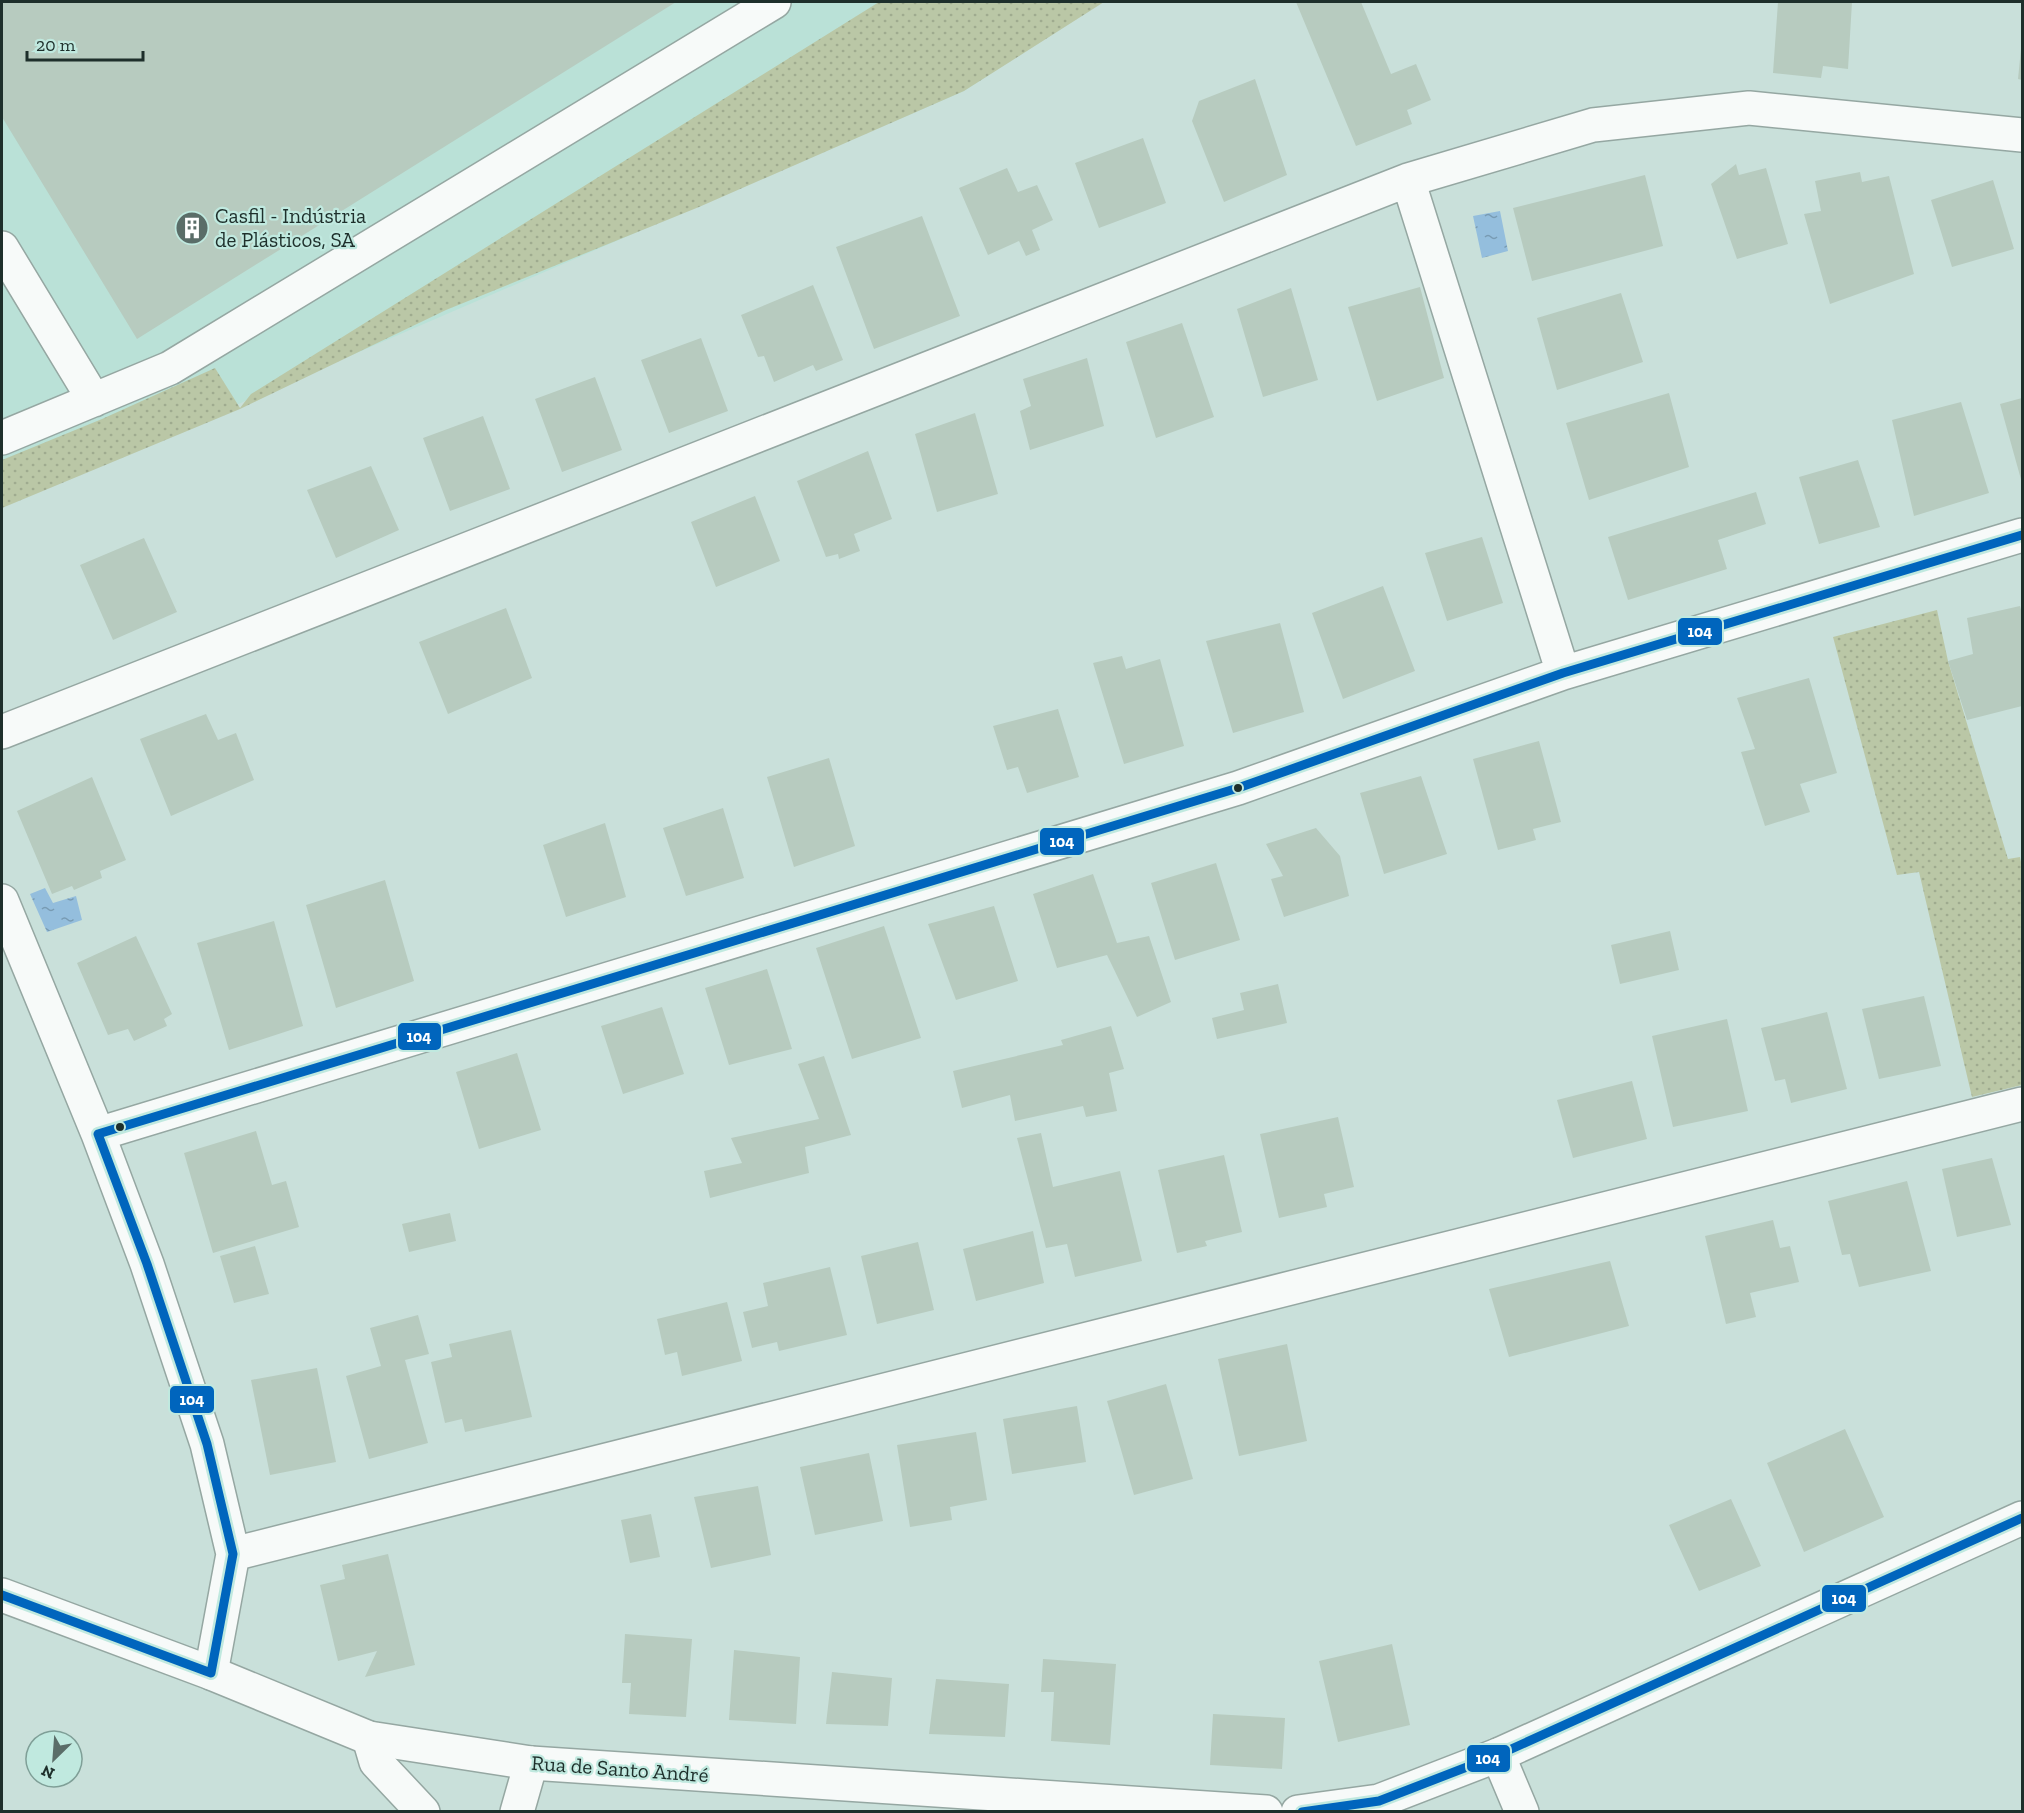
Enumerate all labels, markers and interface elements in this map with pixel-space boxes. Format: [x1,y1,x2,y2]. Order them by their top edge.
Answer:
scale bar [27,24,142,62]
text: 20 m [36,34,76,56]
place label: Casfil - Indústria de Plásticos, SA [215,203,366,252]
building icon: Casfil - Indústria de Plásticos, SA [174,210,210,246]
line badge: 104 [1677,617,1723,646]
text: 104 [1688,622,1712,641]
unlabelled marker [1232,782,1244,794]
line badge: 104 [1039,827,1085,856]
text: 104 [1050,832,1074,851]
line badge: 104 [397,1022,442,1051]
text: 104 [407,1027,431,1046]
unlabelled marker [114,1121,126,1133]
line badge: 104 [169,1385,215,1414]
text: 104 [180,1390,204,1409]
line badge: 104 [1821,1584,1867,1613]
text: 104 [1832,1589,1856,1608]
north arrow [24,1729,84,1789]
line badge: 104 [1466,1744,1511,1773]
text: 104 [1476,1749,1500,1768]
street label: Rua de Santo André [531,1750,710,1787]
text: N [38,1761,57,1783]

